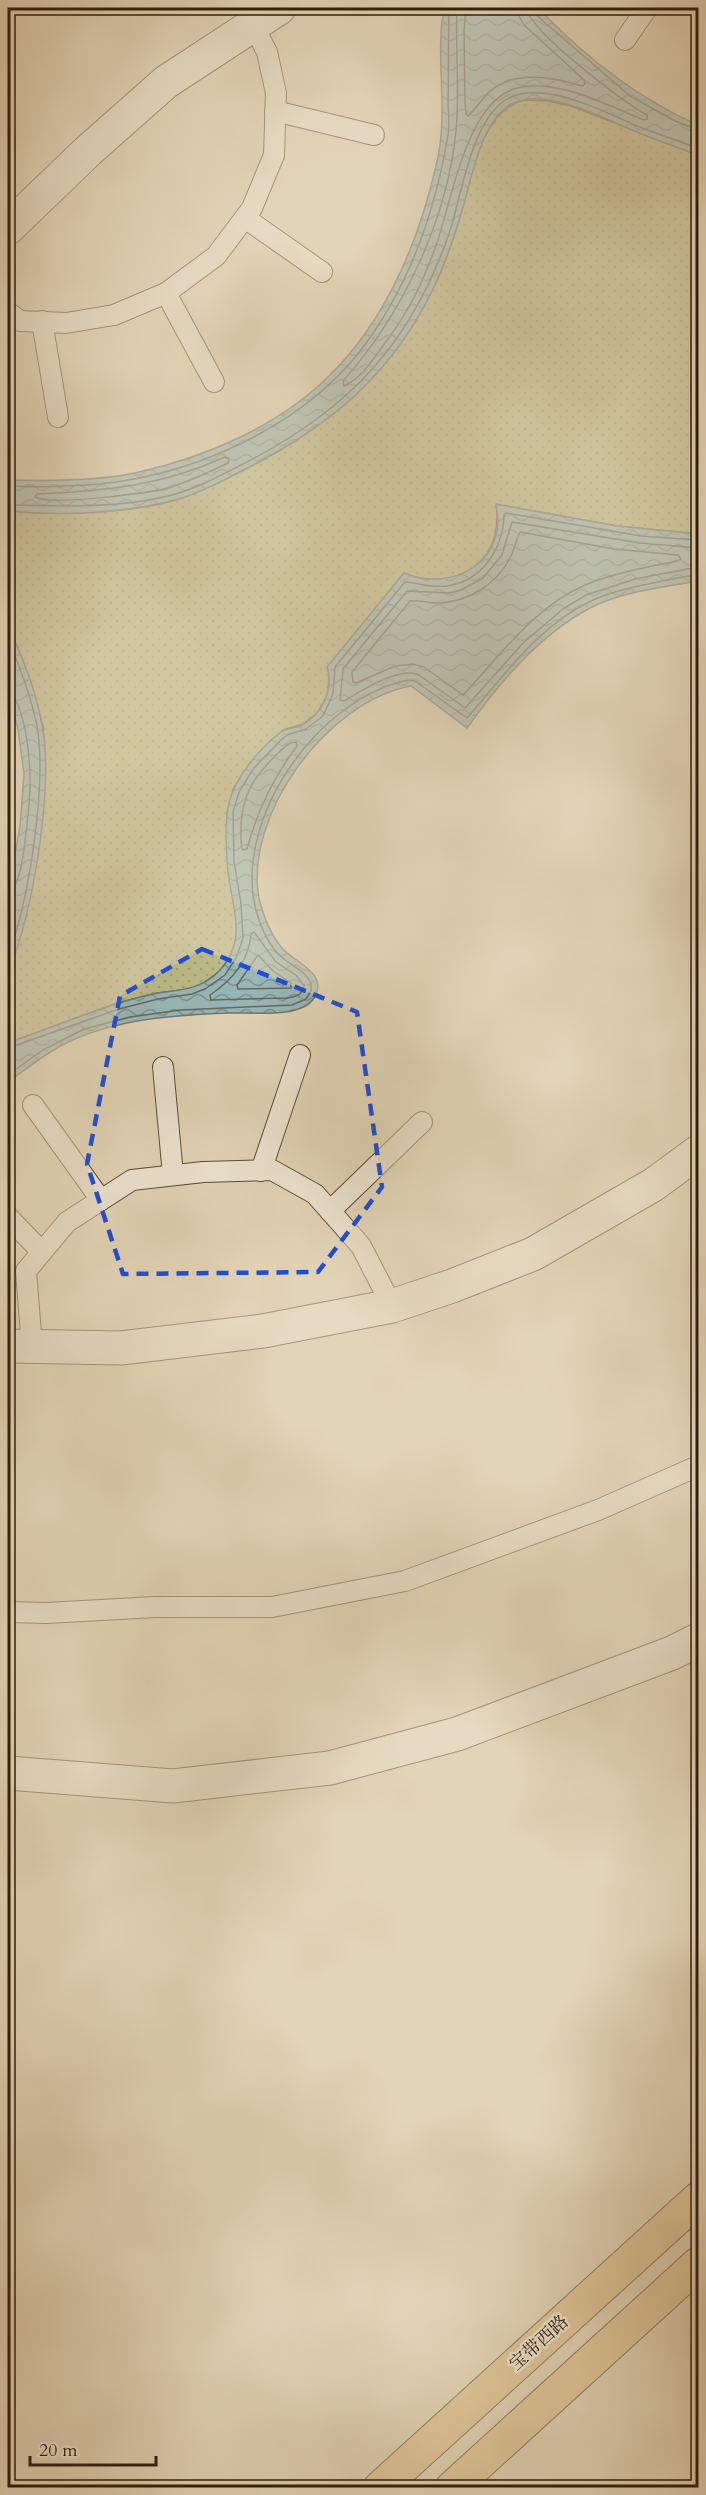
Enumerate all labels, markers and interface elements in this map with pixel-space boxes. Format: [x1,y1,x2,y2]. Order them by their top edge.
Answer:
street label: 宝带西路 [504,2310,574,2376]
scale bar [30,2429,156,2467]
text: 20 m [39,2438,78,2463]

